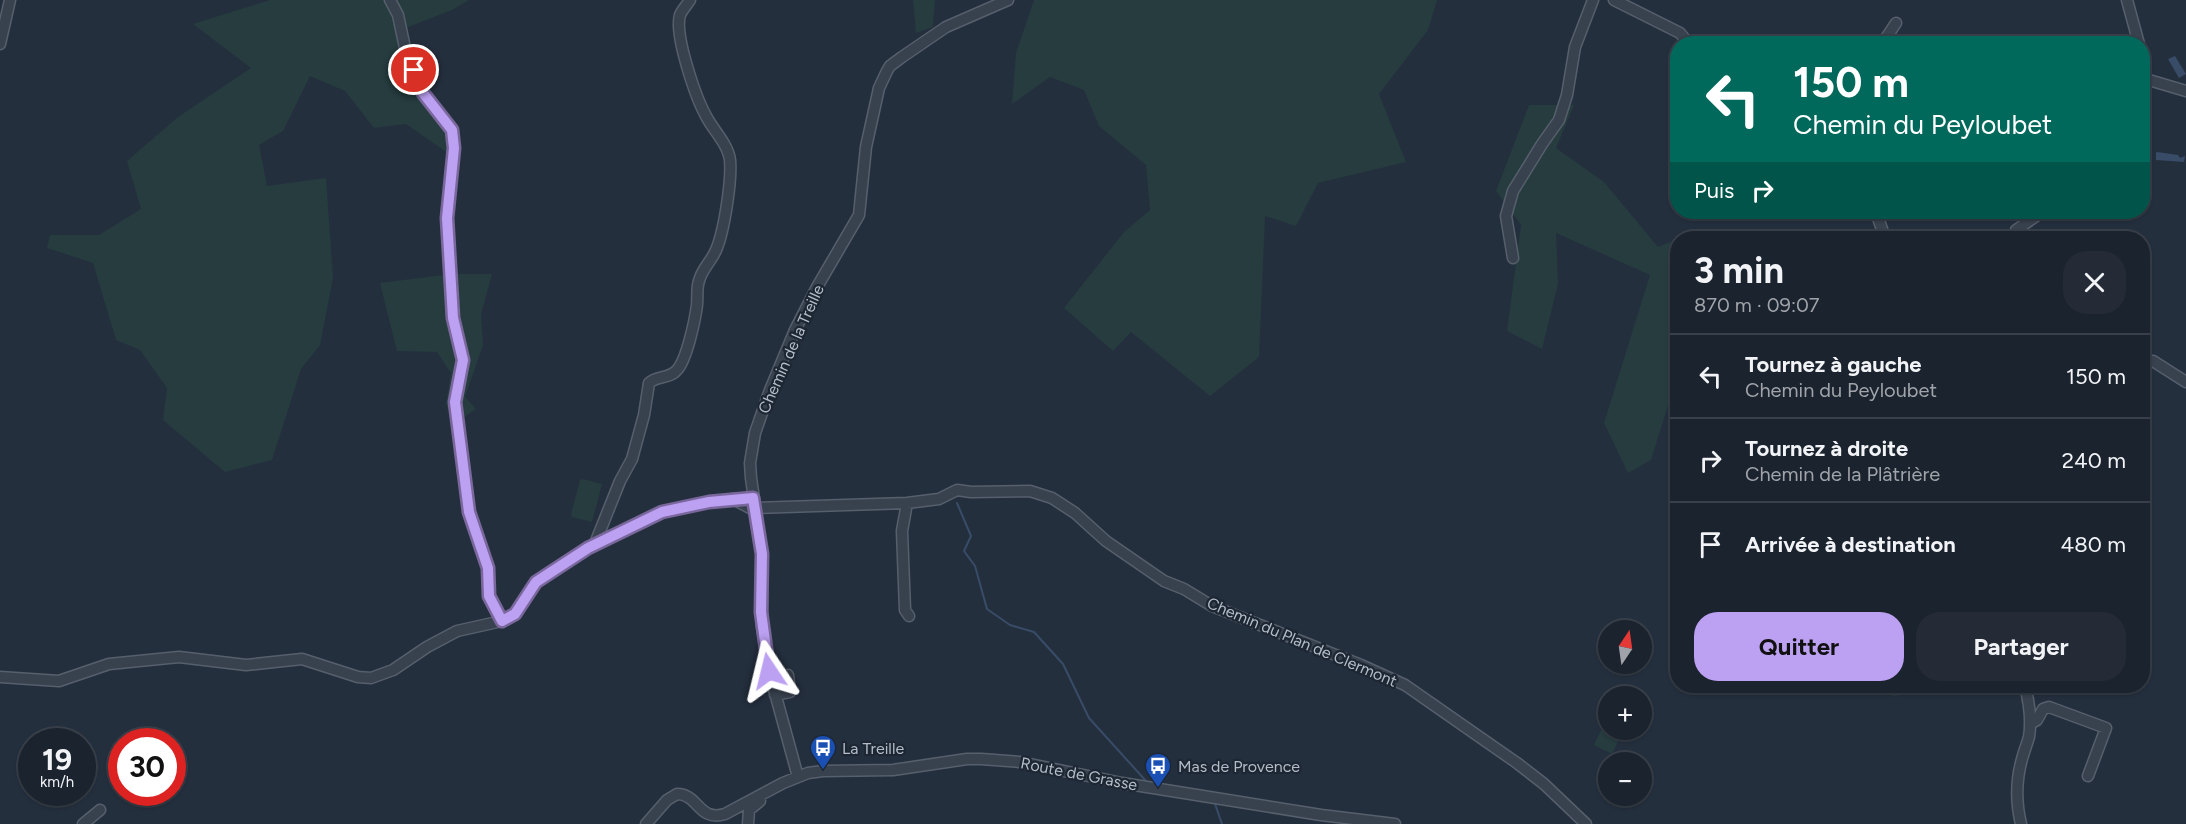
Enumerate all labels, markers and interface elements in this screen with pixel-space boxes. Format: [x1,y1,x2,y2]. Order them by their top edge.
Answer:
pin [388,44,439,95]
icon: arrive [397,53,430,86]
text: 150 m [1793,57,1909,108]
icon: left [1694,60,1772,138]
text: Chemin du Peyloubet [1793,108,2052,141]
icon: right [1746,174,1779,207]
text: Puis [1694,177,1734,204]
text: 3 min [1694,249,1784,292]
button: close [2063,251,2126,314]
street label: Chemin de la Treille [754,281,828,416]
text: 870 m · 09:07 [1694,293,1820,317]
text: Tournez à gauche [1745,351,1921,378]
icon: left [1694,360,1727,393]
text: 150 m [2066,363,2126,390]
text: Chemin du Peyloubet [1745,378,1937,402]
text: Tournez à droite [1745,435,1908,462]
icon: right [1694,444,1727,477]
text: 240 m [2062,447,2126,474]
text: Chemin de la Plâtrière [1745,462,1940,486]
icon: arrive [1694,528,1727,561]
text: Arrivée à destination [1745,531,1956,558]
text: 480 m [2061,531,2126,558]
street label: Chemin du Plan de Clermont [1204,593,1400,691]
button: Quitter [1694,612,1904,681]
button: Partager [1916,612,2126,681]
north arrow [1598,620,1652,674]
map controls [1598,620,1652,806]
position arrow [737,639,801,703]
button: + [1598,686,1652,740]
speed limit sign: 30 [108,728,186,806]
bus stop icon: La Treille [808,733,838,771]
place label: La Treille [842,739,904,758]
text: 19 [42,741,72,778]
bus stop icon: Mas de Provence [1143,751,1173,789]
button: − [1598,752,1652,806]
street label: Route de Grasse [1019,753,1139,795]
place label: Mas de Provence [1178,757,1300,776]
text: km/h [40,773,74,791]

